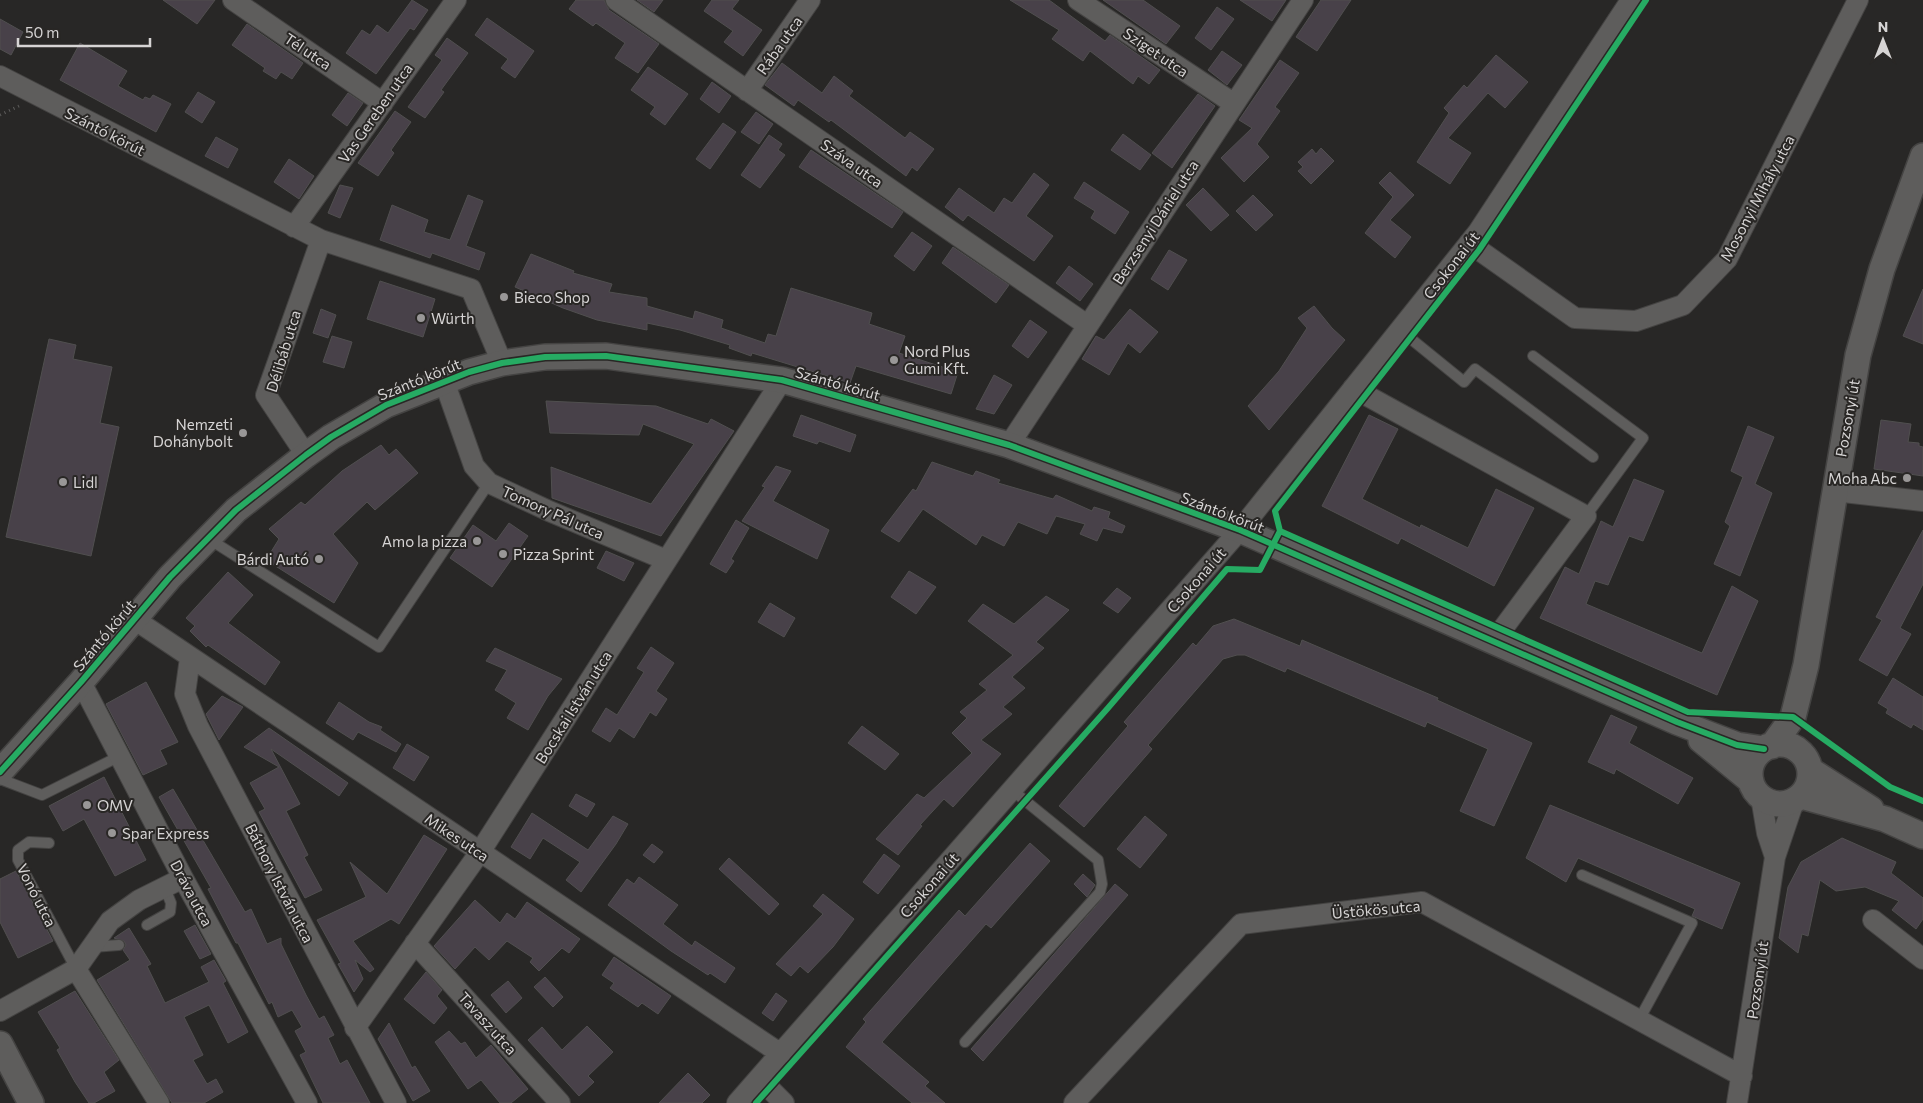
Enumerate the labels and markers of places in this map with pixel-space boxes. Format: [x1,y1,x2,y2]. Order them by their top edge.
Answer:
place label: Bieco Shop [514,288,590,306]
marker: Bieco Shop [498,291,510,303]
place label: Würth [431,309,475,327]
marker: Würth [415,312,427,324]
place label: Nord Plus Gumi Kft. [904,342,970,377]
marker: Nord Plus Gumi Kft. [888,354,900,366]
place label: Nemzeti Dohánybolt [153,415,233,450]
marker: Nemzeti Dohánybolt [237,427,249,439]
place label: Moha Abc [1828,469,1897,487]
marker: Moha Abc [1901,472,1913,484]
place label: Lidl [73,473,98,491]
marker: Lidl [57,476,69,488]
place label: Amo la pizza [382,532,467,550]
marker: Amo la pizza [471,535,483,547]
place label: Pizza Sprint [513,545,594,563]
marker: Pizza Sprint [497,548,509,560]
place label: Bárdi Autó [237,550,309,568]
marker: Bárdi Autó [313,553,325,565]
place label: OMV [97,796,133,814]
marker: OMV [81,799,93,811]
place label: Spar Express [122,824,210,842]
marker: Spar Express [106,827,118,839]

